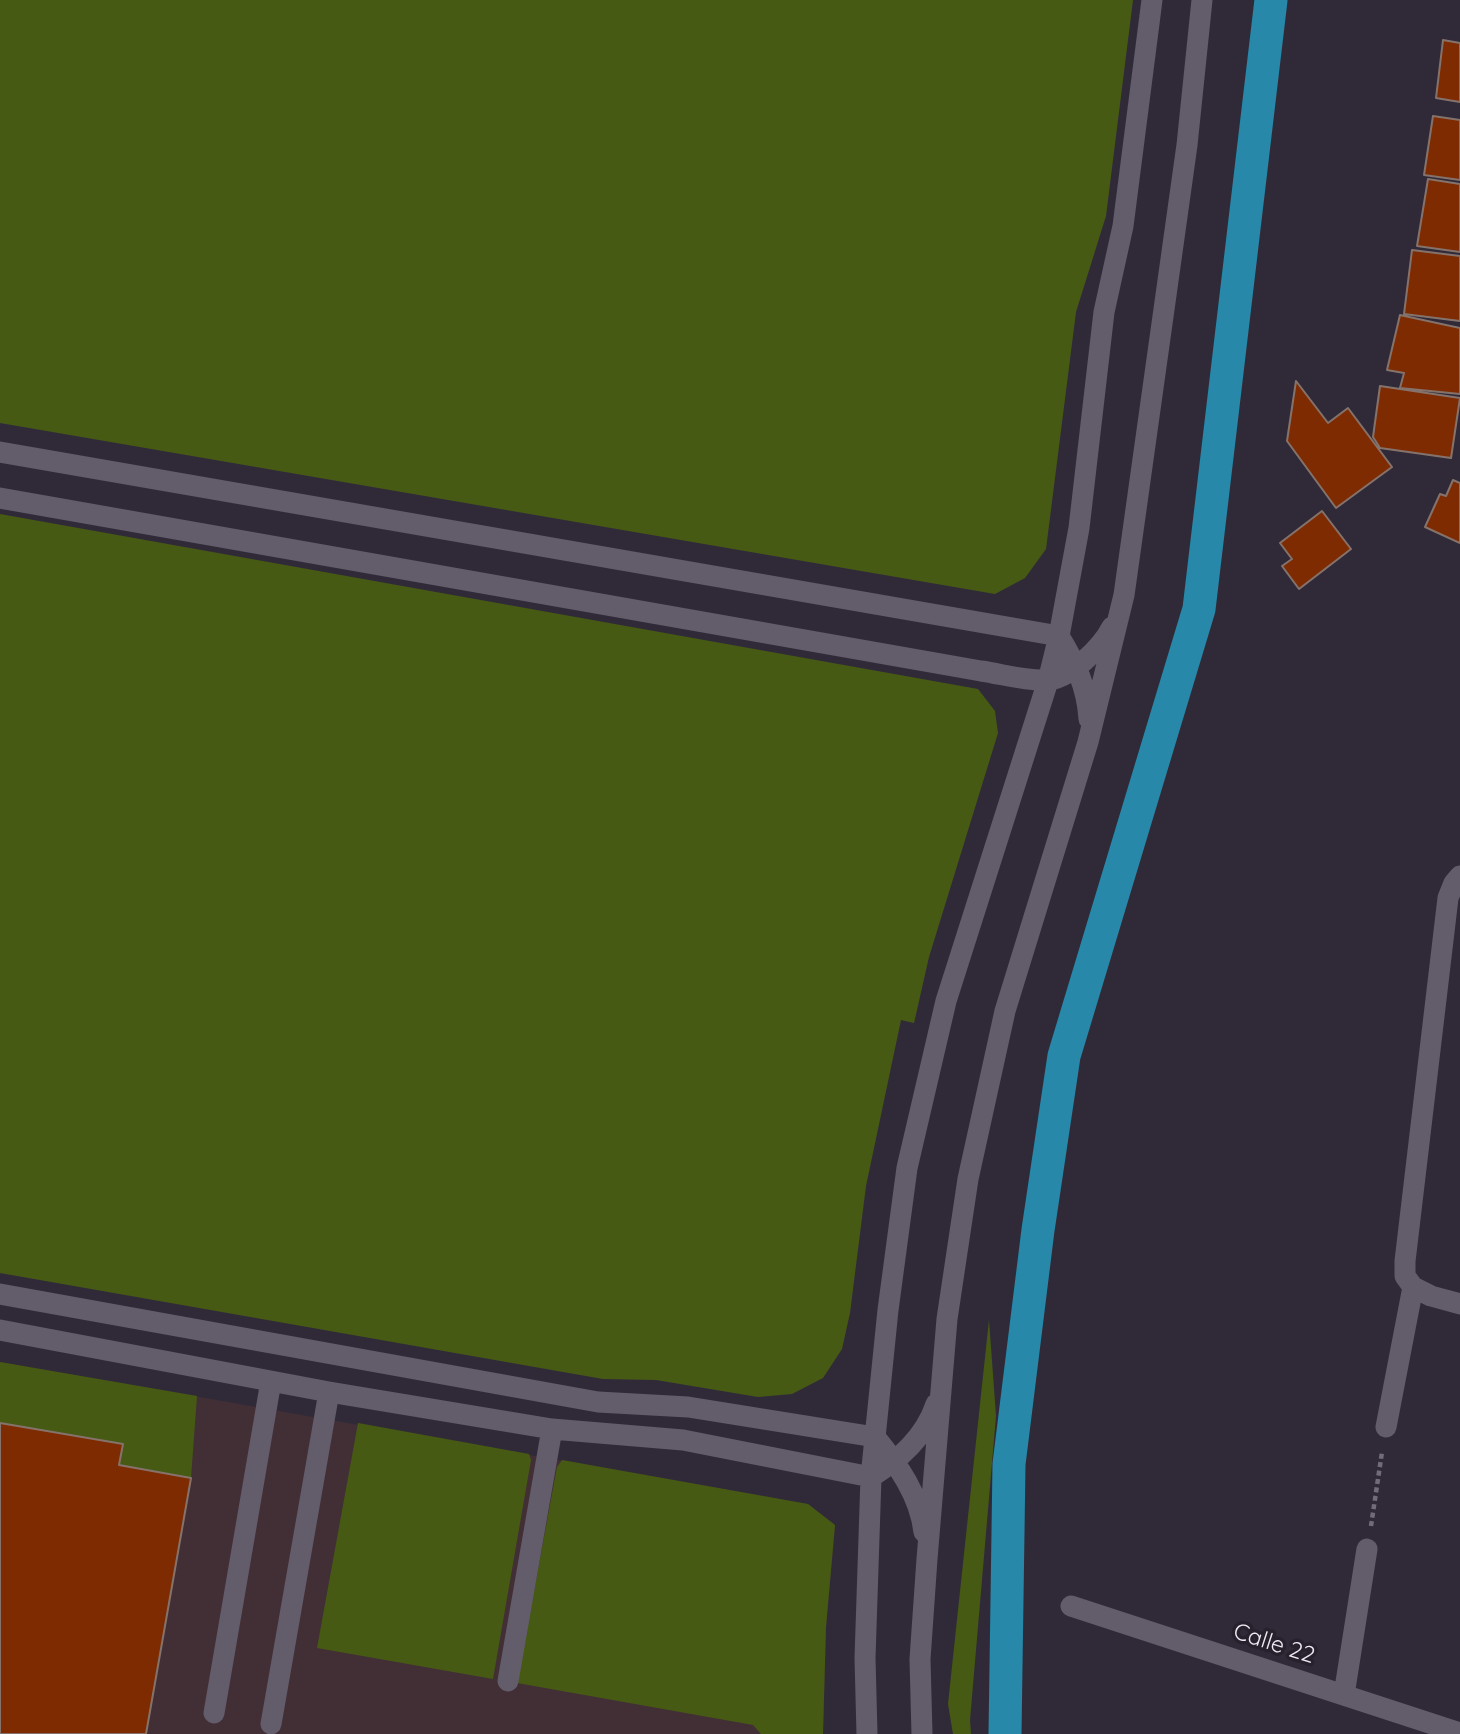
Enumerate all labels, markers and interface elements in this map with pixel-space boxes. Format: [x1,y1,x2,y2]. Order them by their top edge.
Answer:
street label: Calle 22 [1230,1618,1318,1670]

